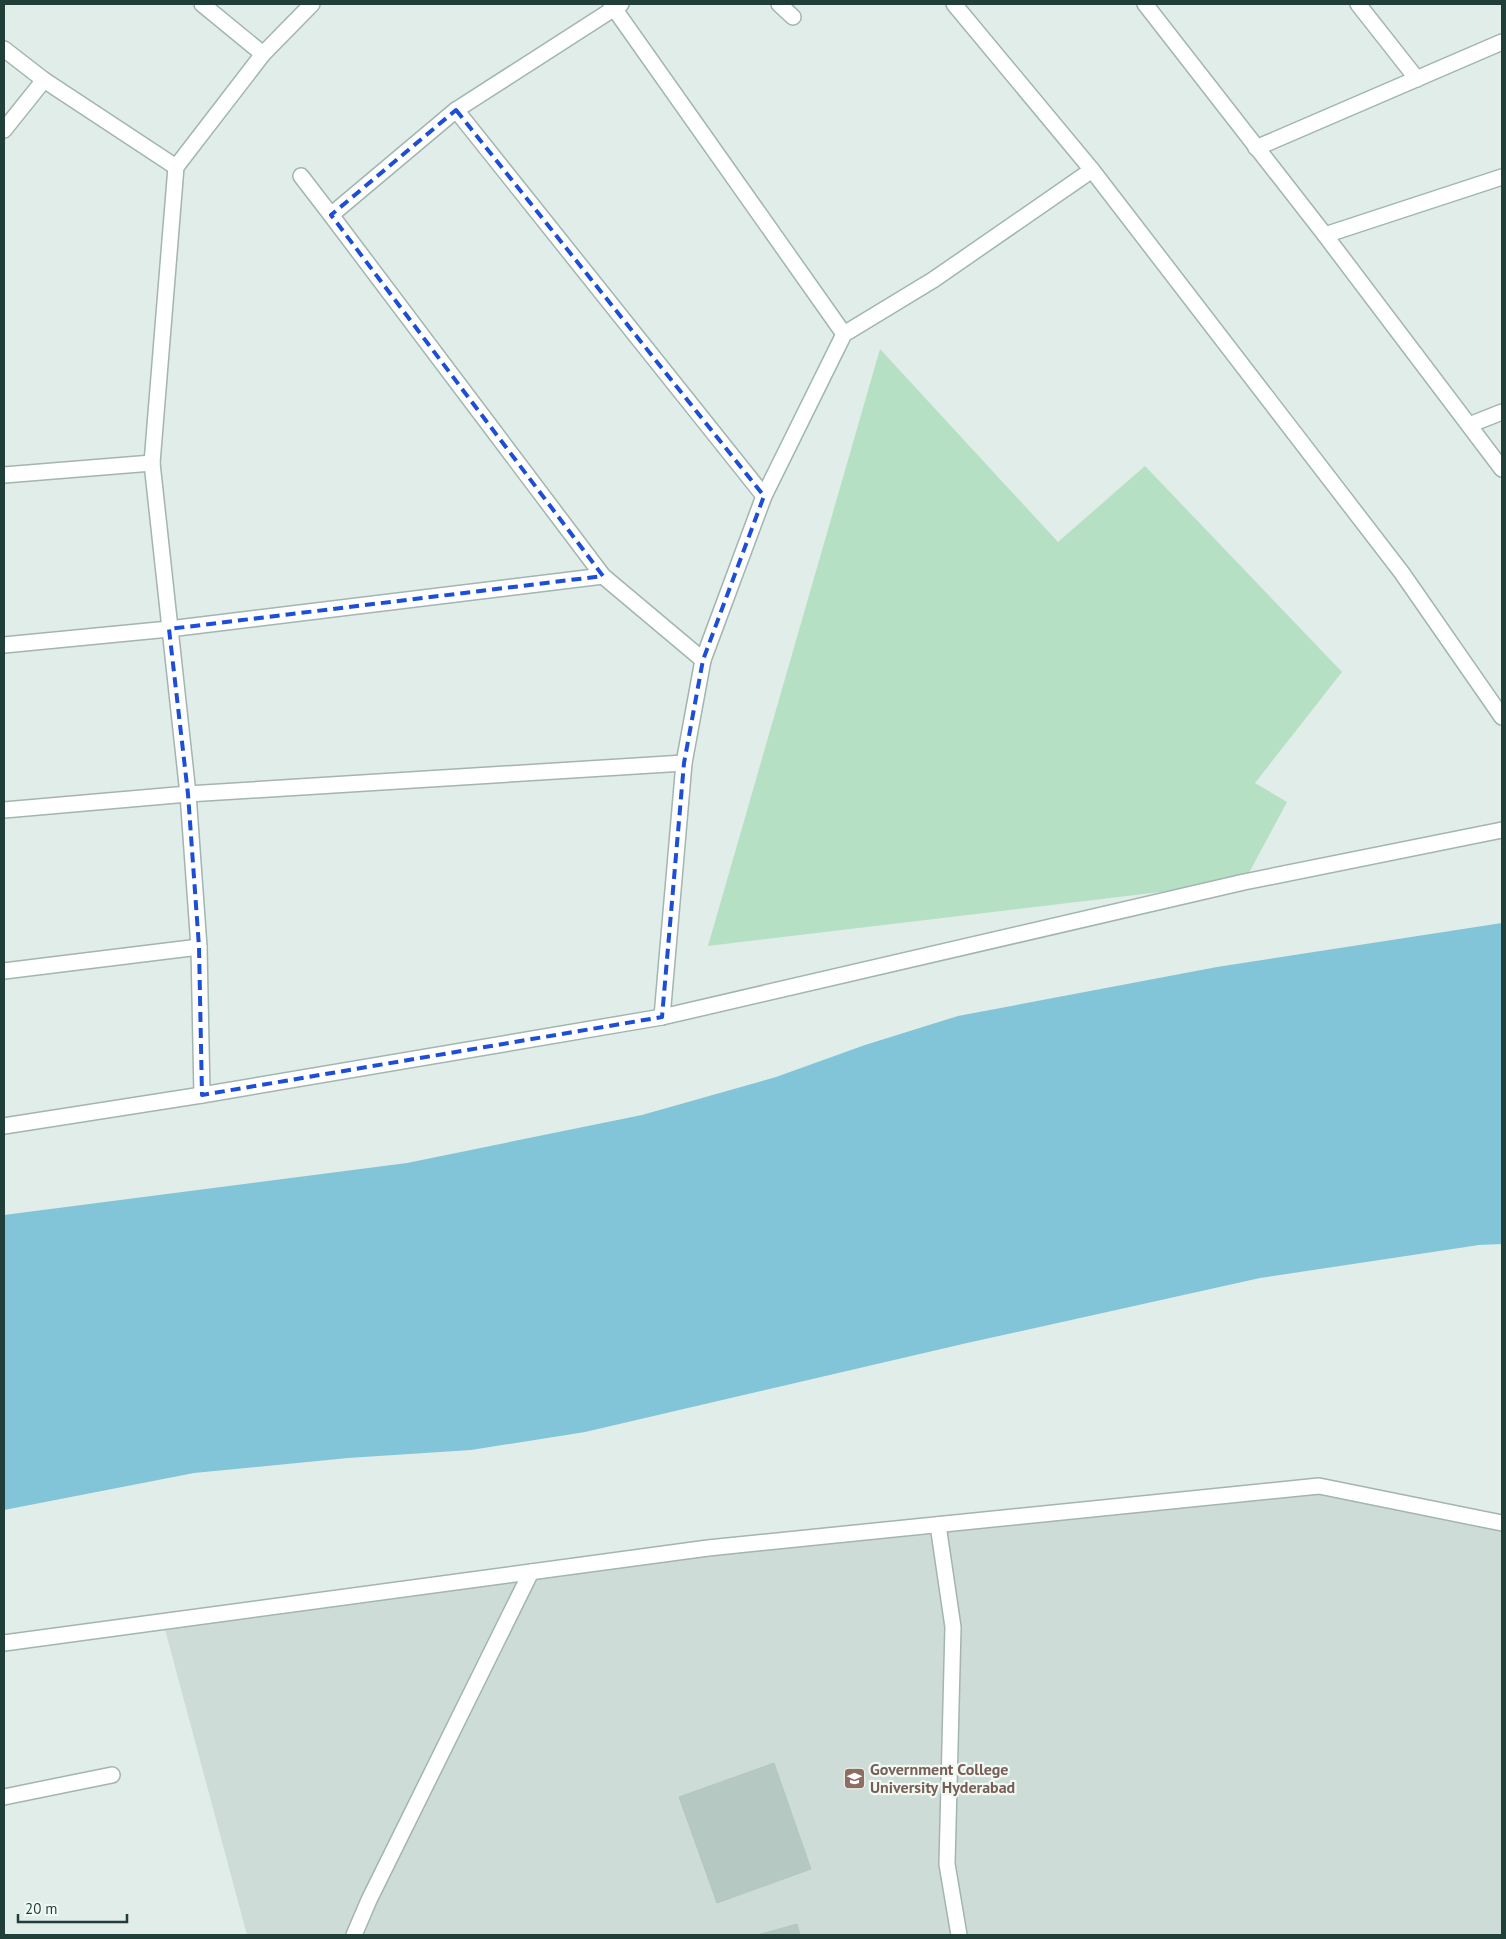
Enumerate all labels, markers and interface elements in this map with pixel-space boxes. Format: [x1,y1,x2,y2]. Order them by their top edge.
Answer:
place label: Government College University Hyderabad [870,1759,1015,1797]
school or university icon: Government College University Hyderabad [842,1766,866,1790]
scale bar [18,1892,126,1924]
text: 20 m [25,1899,58,1918]

